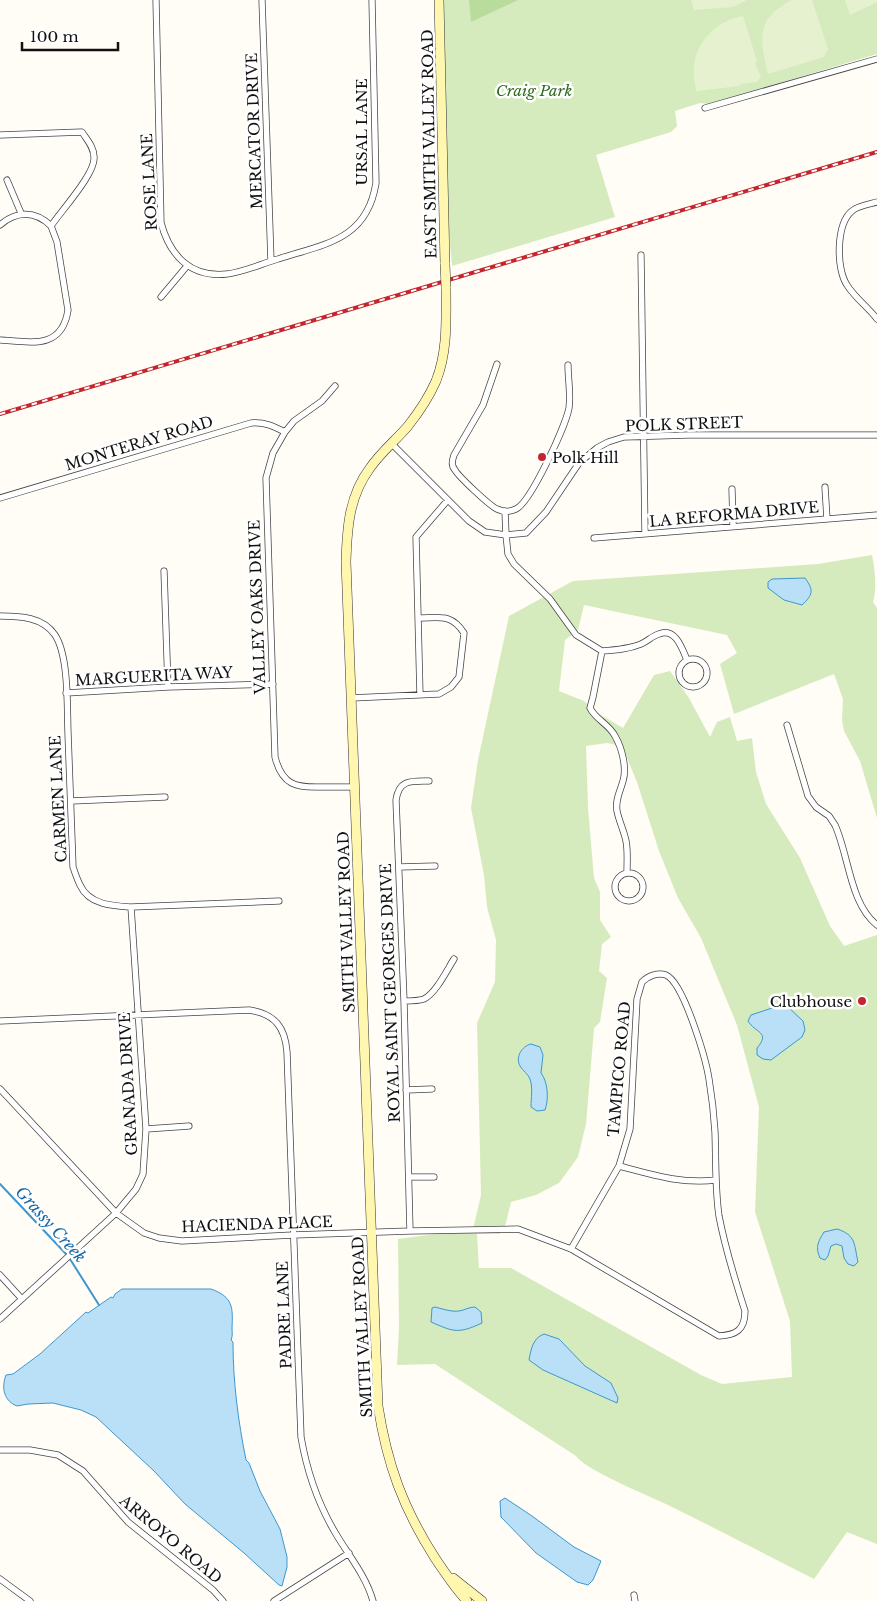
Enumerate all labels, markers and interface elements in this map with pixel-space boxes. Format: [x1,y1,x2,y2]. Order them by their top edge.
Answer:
scale bar [22,20,119,52]
text: 100 m [30,27,79,46]
street label: EAST SMITH VALLEY ROAD [417,29,441,259]
street label: MERCATOR DRIVE [242,52,266,210]
street label: URSAL LANE [352,78,371,186]
park label: Craig Park [496,81,572,100]
street label: ROSE LANE [137,133,161,231]
street label: MONTERAY ROAD [63,411,215,475]
street label: POLK STREET [625,412,743,436]
place label: Polk Hill [552,448,619,467]
marker: Polk Hill [536,451,548,463]
street label: LA REFORMA DRIVE [648,497,820,531]
street label: VALLEY OAKS DRIVE [244,519,270,695]
street label: MARGUERITA WAY [75,662,234,690]
street label: CARMEN LANE [45,735,71,863]
street label: SMITH VALLEY ROAD [333,831,359,1013]
street label: ROYAL SAINT GEORGES DRIVE [376,863,404,1123]
place label: Clubhouse [770,992,852,1011]
marker: Clubhouse [856,995,868,1007]
street label: TAMPICO ROAD [604,1000,634,1138]
street label: GRANADA DRIVE [115,1012,141,1156]
water label: Grassy Creek [12,1182,90,1266]
street label: HACIENDA PLACE [181,1212,333,1236]
street label: SMITH VALLEY ROAD [348,1236,376,1418]
street label: PADRE LANE [273,1261,295,1369]
street label: ARROYO ROAD [115,1490,226,1587]

